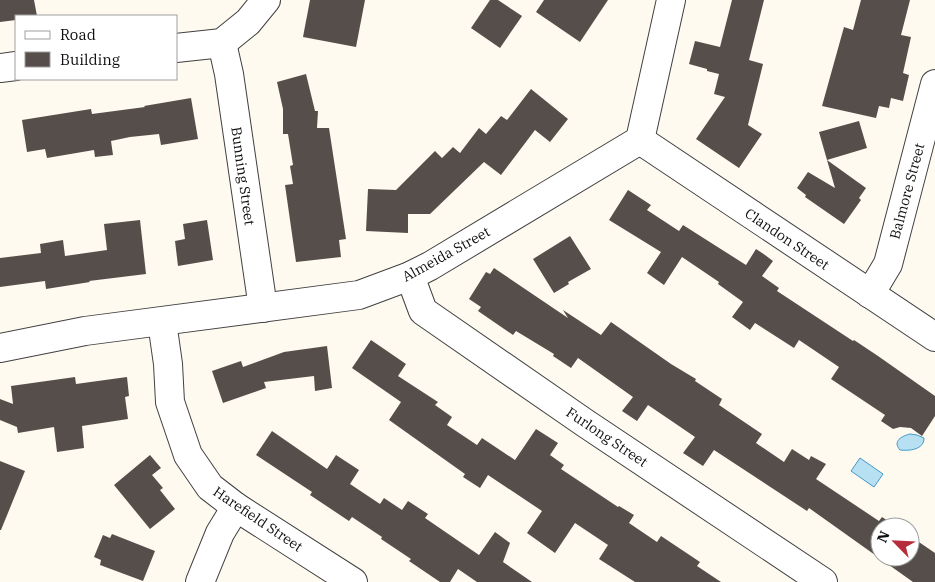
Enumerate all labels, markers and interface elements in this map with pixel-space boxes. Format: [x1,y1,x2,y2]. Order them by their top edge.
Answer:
legend [15,15,178,80]
text: Road [60,25,96,44]
text: Building [60,50,120,69]
street label: Bunning Street [227,126,259,226]
street label: Balmore Street [886,141,928,241]
street label: Clandon Street [741,204,833,274]
street label: Almeida Street [399,222,493,286]
street label: Furlong Street [563,403,651,471]
street label: Harefield Street [210,482,306,556]
north arrow [870,517,920,567]
text: N [873,528,894,545]

